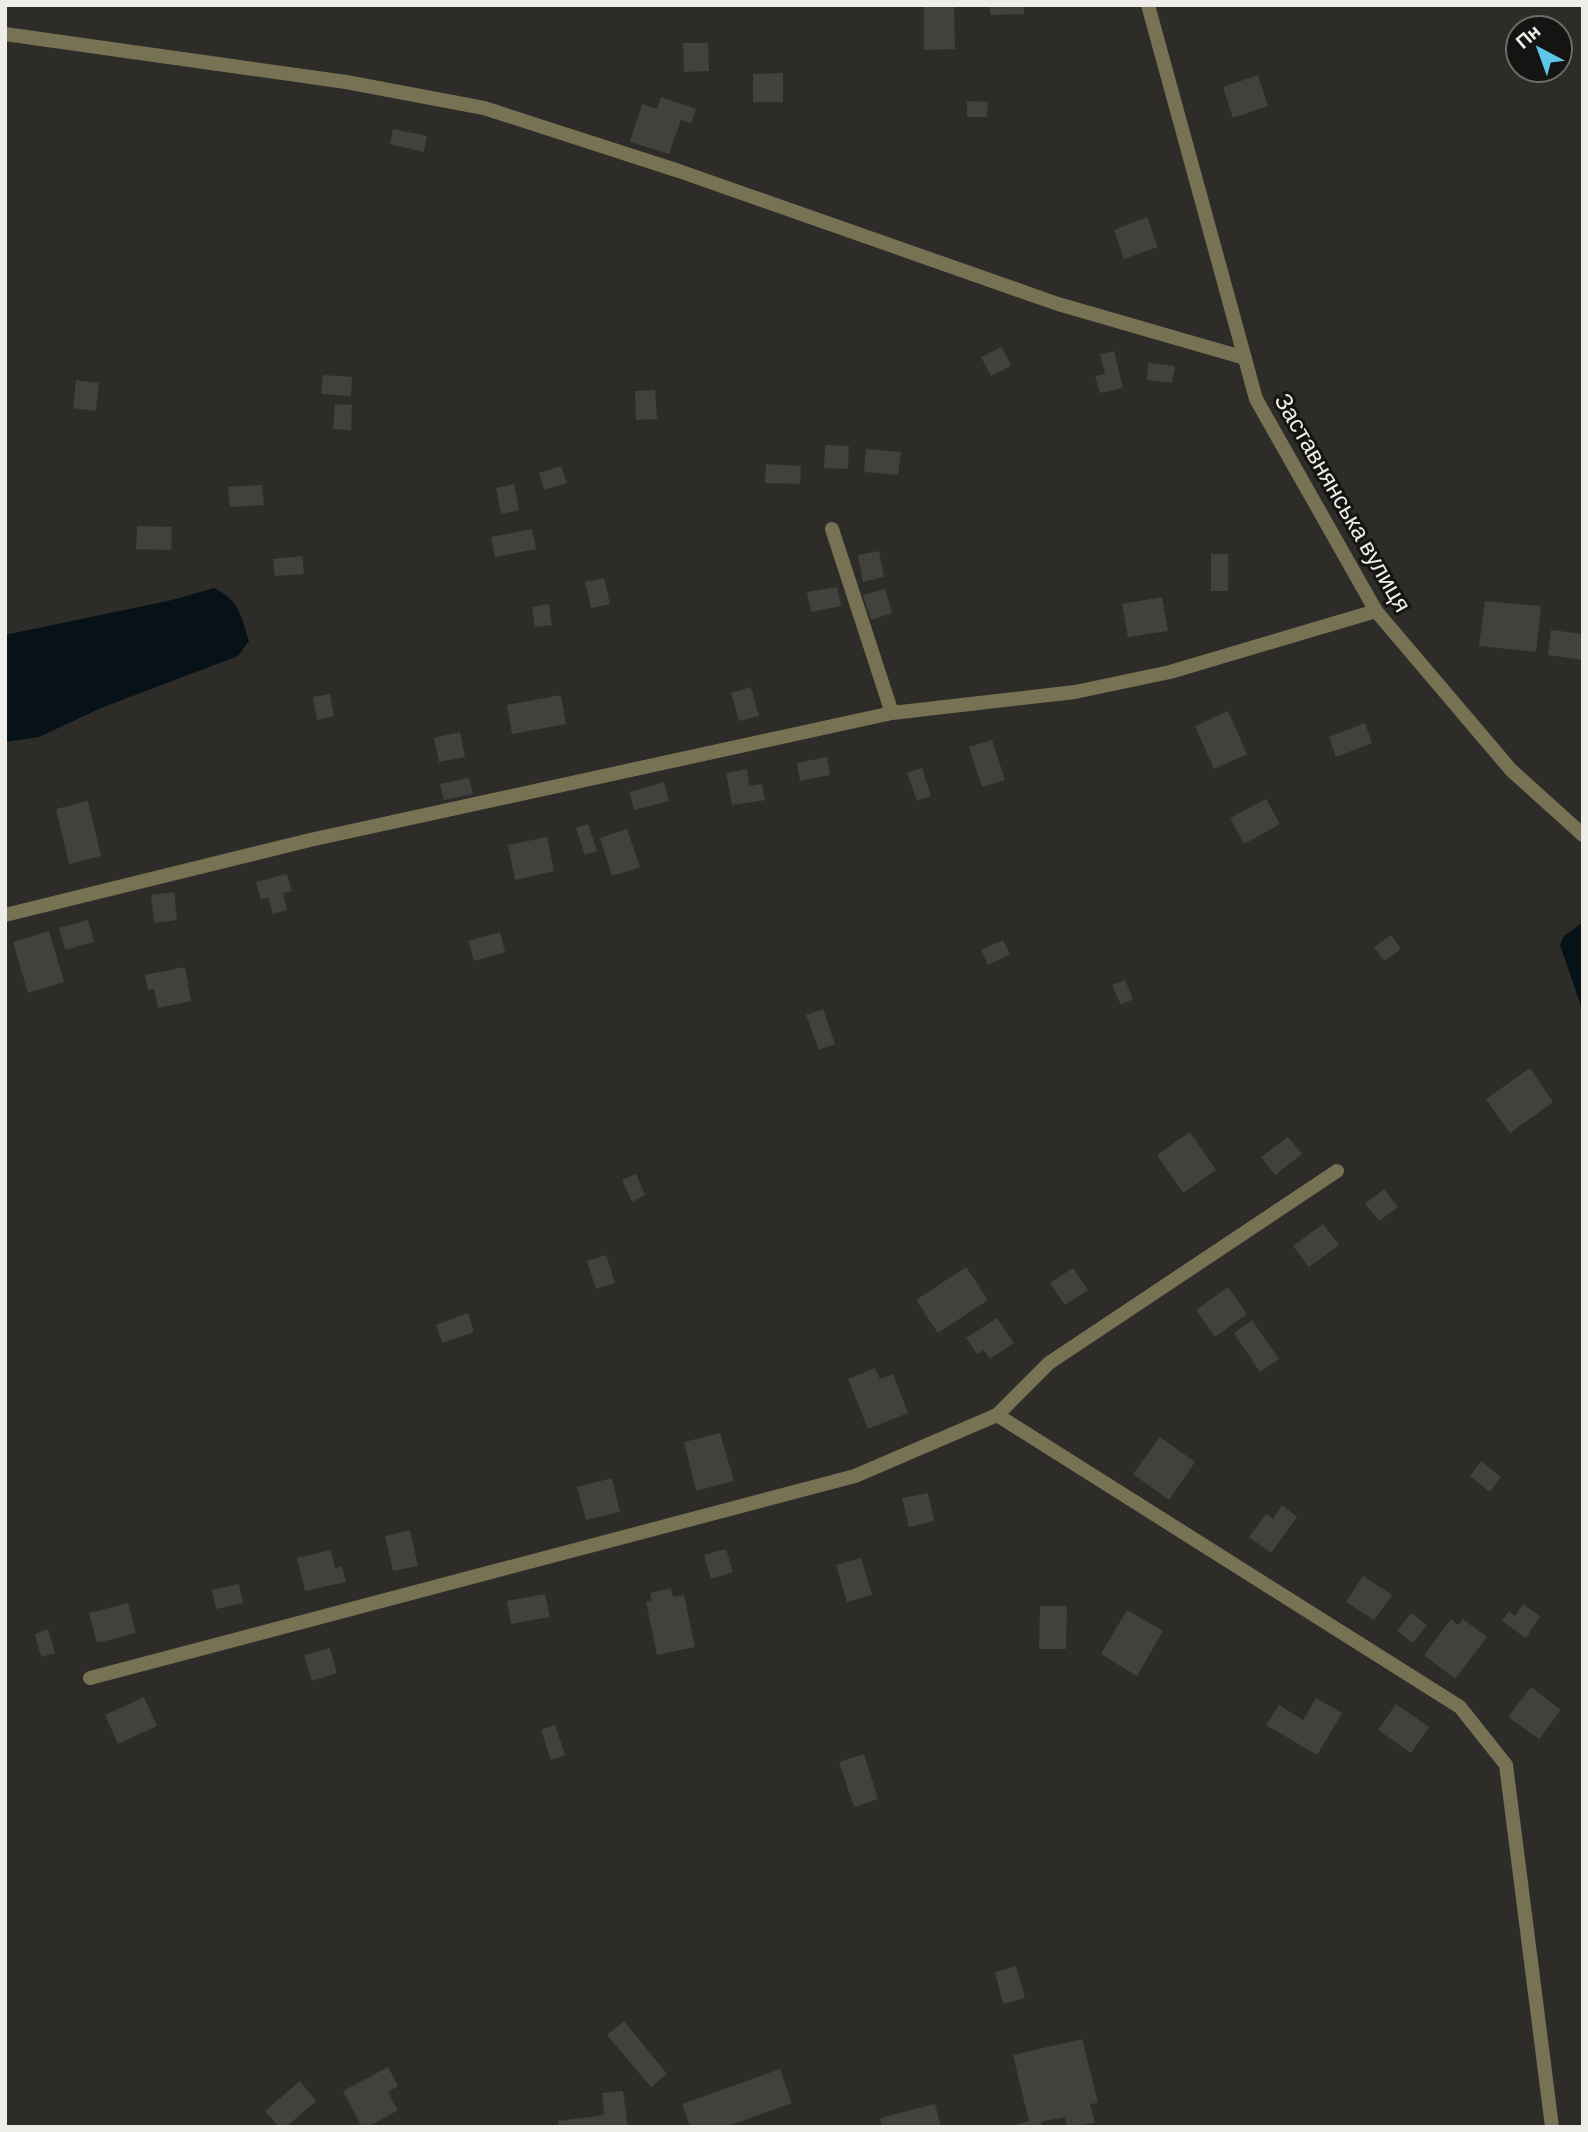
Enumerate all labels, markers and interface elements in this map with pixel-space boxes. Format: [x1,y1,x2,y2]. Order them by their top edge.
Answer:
north arrow [1504,14,1574,84]
text: Пн [1510,19,1545,53]
street label: Заставнянська вулиця [1270,387,1418,617]

